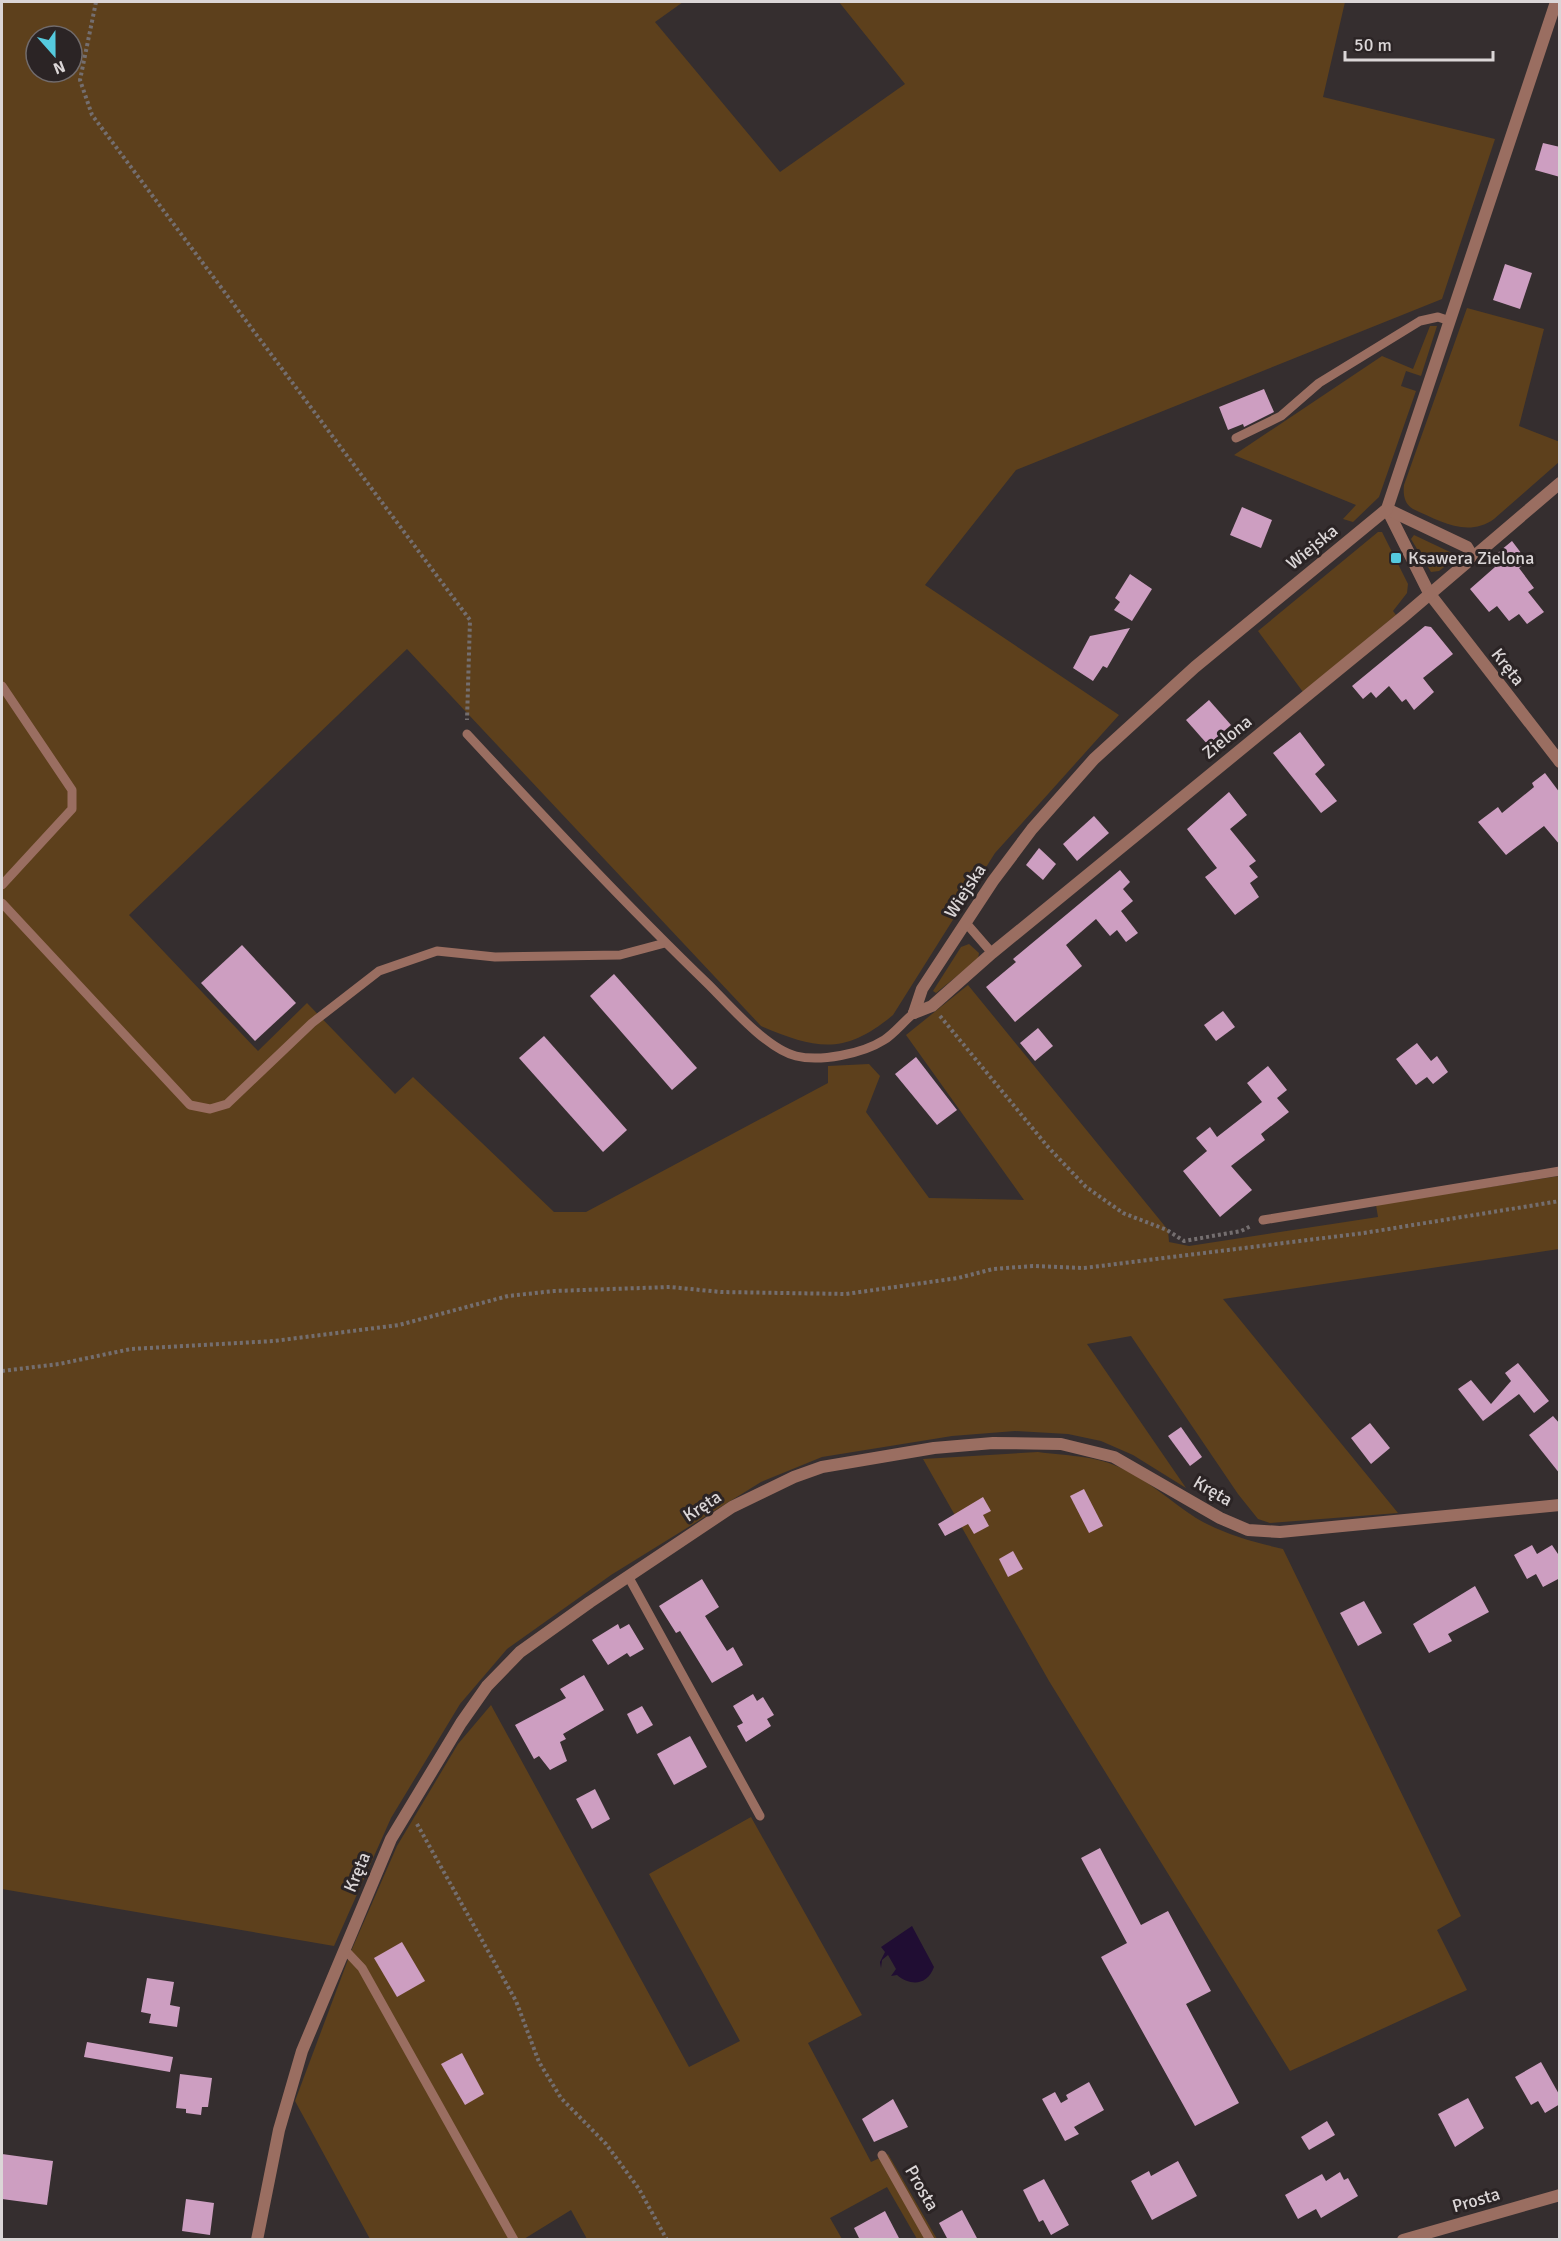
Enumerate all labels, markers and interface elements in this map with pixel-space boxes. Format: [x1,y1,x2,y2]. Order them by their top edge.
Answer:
north arrow [24,24,84,84]
scale bar [1345,24,1494,62]
text: 50 m [1354,34,1392,56]
text: N [50,56,68,78]
street label: Wiejska [1282,519,1342,575]
place label: Ksawera Zielona [1408,547,1534,569]
marker: Ksawera Zielona [1389,551,1403,565]
street label: Kręta [1487,644,1529,690]
street label: Zielona [1198,710,1256,764]
street label: Wiejska [939,860,991,922]
street label: Kręta [1190,1471,1236,1511]
street label: Kręta [679,1485,725,1527]
street label: Kręta [339,1849,375,1895]
street label: Prosta [900,2161,944,2215]
street label: Prosta [1449,2183,1503,2217]

